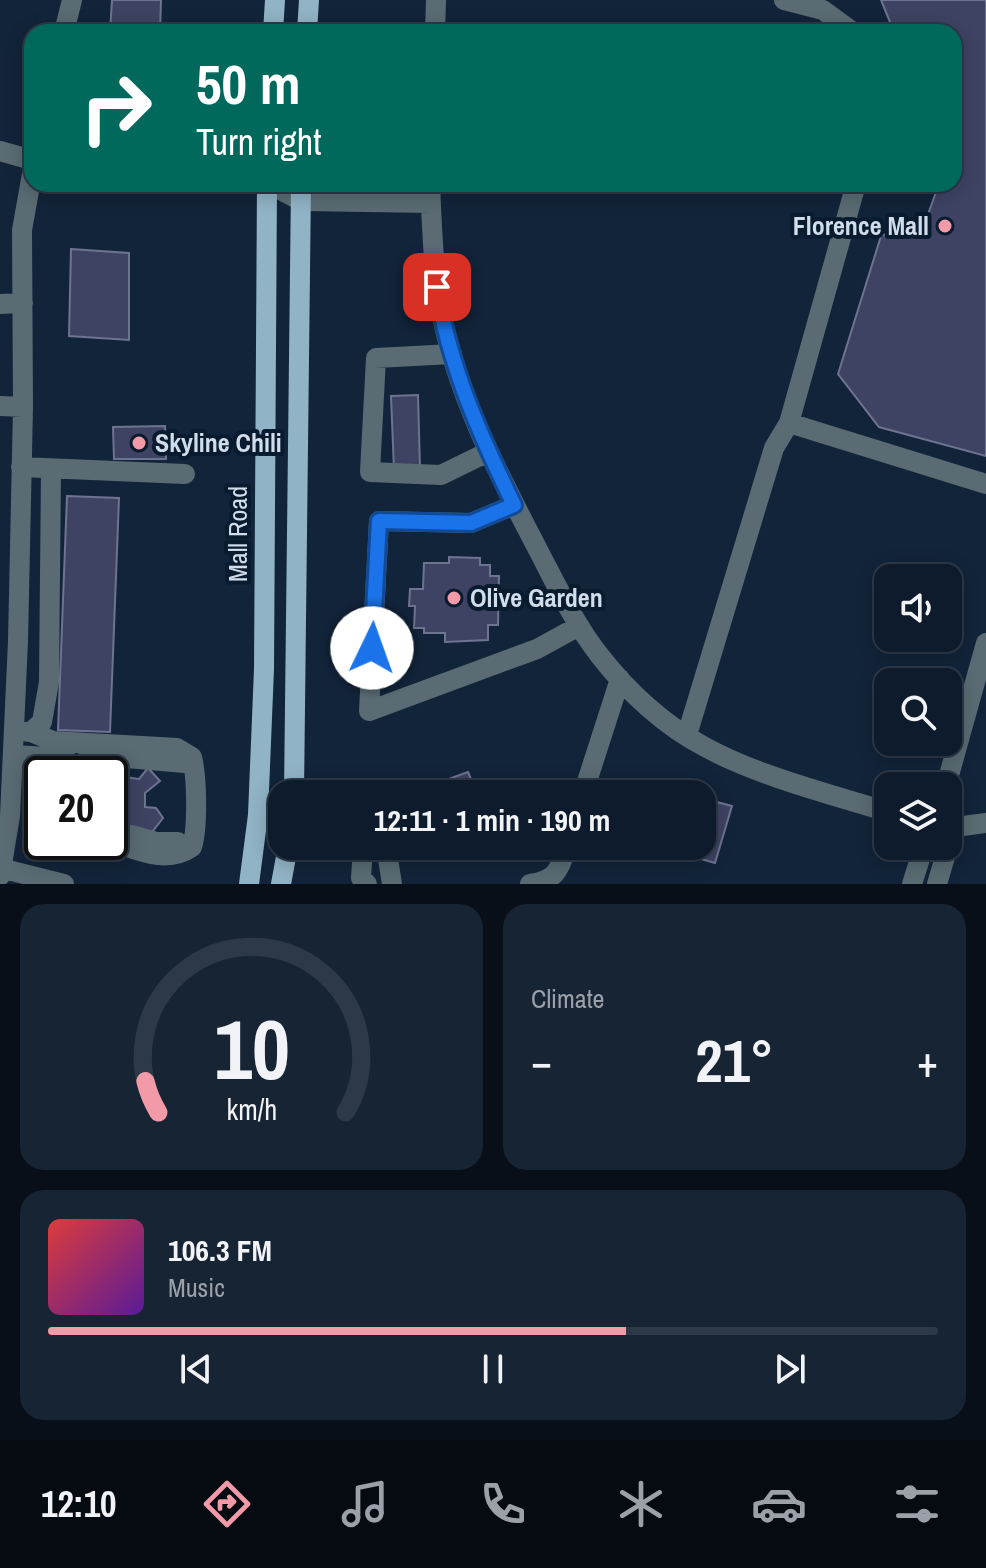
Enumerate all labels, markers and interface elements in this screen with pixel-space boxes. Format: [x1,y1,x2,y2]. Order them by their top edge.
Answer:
text: 50 m [196,46,301,121]
icon: right [64,56,168,160]
text: Turn right [196,118,321,166]
place label: Florence Mall [793,208,929,243]
marker: Florence Mall [936,217,954,235]
pin [403,253,471,321]
icon: arrive [415,265,459,309]
place label: Skyline Chili [155,425,282,460]
marker: Skyline Chili [130,434,148,452]
street label: Mall Road [220,486,255,582]
map controls [874,564,962,860]
button: sound [874,564,962,652]
place label: Olive Garden [470,580,603,615]
marker: Olive Garden [445,589,463,607]
position arrow [330,606,414,690]
button: search [874,668,962,756]
speed limit sign: 20 [24,756,128,860]
button: layers [874,772,962,860]
text: 12:11 · 1 min · 190 m [374,800,610,840]
text: Climate [531,981,604,1016]
text: 10 [214,993,289,1105]
text: 21° [695,1020,774,1101]
text: − [531,1031,552,1091]
text: + [917,1031,938,1091]
text: km/h [226,1090,277,1129]
text: 106.3 FM [168,1230,272,1270]
text: Music [168,1270,225,1305]
icon: previous [174,1347,218,1391]
icon: pause [471,1347,515,1391]
icon: next [768,1347,812,1391]
icon: directions [199,1476,255,1532]
icon: music [337,1476,393,1532]
icon: phone [475,1476,531,1532]
icon: climate [613,1476,669,1532]
icon: car [751,1476,807,1532]
icon: filters [889,1476,945,1532]
text: 12:10 [41,1480,117,1528]

